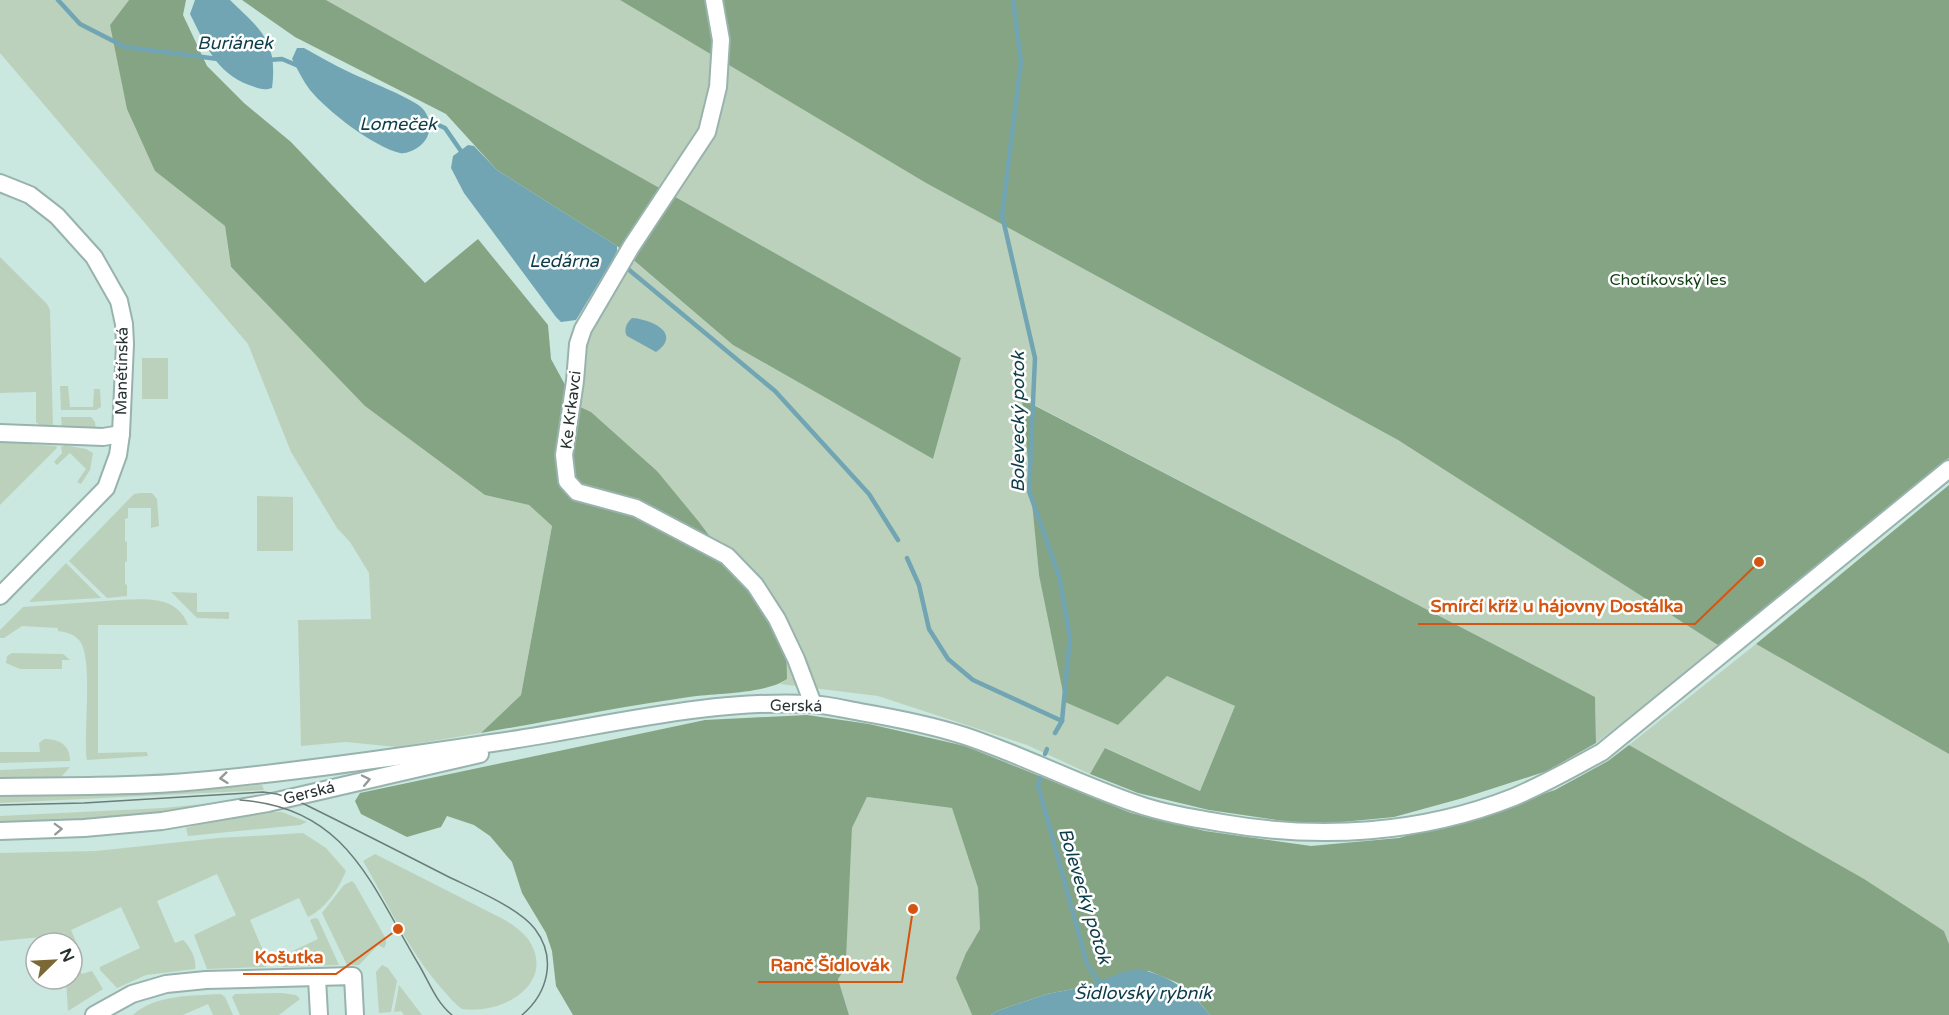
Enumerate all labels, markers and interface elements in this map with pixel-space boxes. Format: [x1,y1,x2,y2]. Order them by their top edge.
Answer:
water label: Buriánek [197,32,274,54]
water label: Lomeček [359,113,438,135]
water label: Ledárna [529,250,600,272]
park label: Chotíkovský les [1609,270,1727,290]
street label: Manětínská [111,327,133,415]
water label: Bolevecký potok [1007,350,1029,493]
street label: Ke Krkavci [556,370,586,450]
callout: Smírčí kříž u hájovny Dostálka [1418,588,1695,624]
text: Smírčí kříž u hájovny Dostálka [1431,595,1683,617]
street label: Gerská [770,696,822,716]
one-way arrow [219,771,228,784]
one-way arrow [361,774,371,787]
street label: Gerská [281,777,337,809]
one-way arrow [54,823,63,835]
water label: Bolevecký potok [1054,825,1116,968]
north arrow [24,931,84,991]
callout: Košutka [243,938,336,974]
text: N [55,945,79,965]
text: Košutka [254,946,324,968]
callout: Ranč Šídlovák [758,946,902,982]
text: Ranč Šídlovák [770,954,890,976]
water label: Šidlovský rybník [1074,982,1213,1004]

